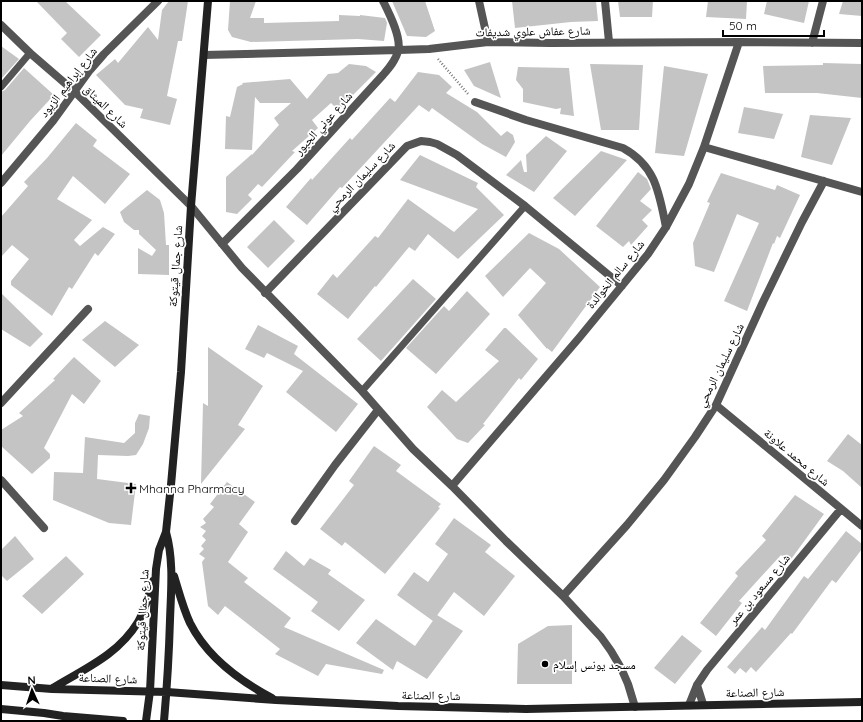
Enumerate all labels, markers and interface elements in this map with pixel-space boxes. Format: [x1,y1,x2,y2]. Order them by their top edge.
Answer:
scale bar [723,12,824,38]
text: 50 m [729,18,757,33]
street label: شارع عفاش علوي شديفات [475,22,591,43]
street label: شارع إبراهيم الزيود [36,44,101,121]
street label: شارع الميثاق [80,81,131,132]
street label: شارع عوني الجبور [290,88,358,160]
street label: شارع سليمان الرمحي [324,138,400,216]
street label: شارع جمال قيتوكة [165,225,186,307]
street label: شارع سالم الخوالدة [583,236,648,312]
street label: شارع سليمان الرمحي [693,321,750,411]
street label: شارع محمد علاونة [760,425,833,490]
place label: Mhanna Pharmacy [139,481,245,496]
marker: Mhanna Pharmacy [126,483,136,493]
street label: شارع مسعود بن عمر [724,550,794,629]
street label: شارع جمال قيتوكة [132,569,153,651]
place label: مسجد يونس إسلام [553,657,636,673]
marker: مسجد يونس إسلام [540,659,550,669]
street label: شارع الصناعة [78,669,138,688]
north arrow [12,670,52,710]
text: N [27,673,36,687]
street label: شارع الصناعة [725,684,785,701]
street label: شارع الصناعة [401,687,461,704]

